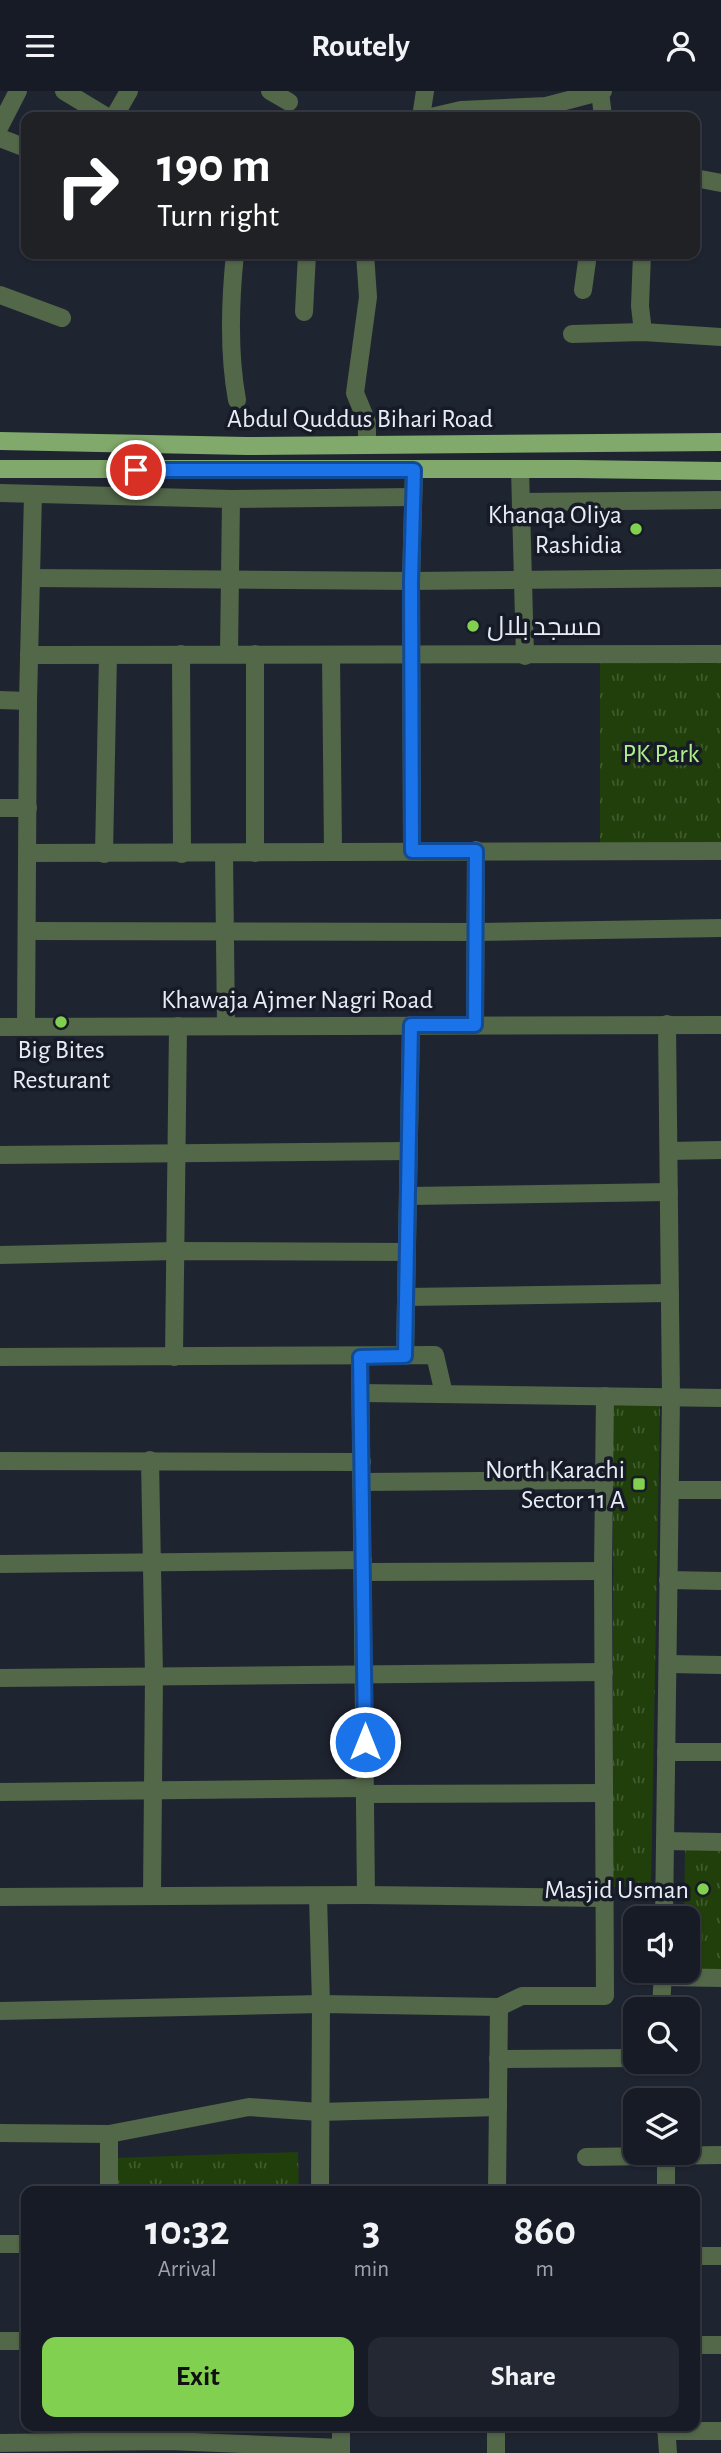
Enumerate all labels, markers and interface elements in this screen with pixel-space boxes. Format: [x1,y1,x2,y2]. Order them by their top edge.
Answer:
icon: menu [21,27,59,65]
icon: person [662,27,700,65]
text: Routely [311,30,410,62]
icon: right [42,140,133,231]
text: 190 m [157,142,271,191]
text: Turn right [157,200,279,232]
street label: Abdul Quddus Bihari Road [227,406,493,432]
pin [106,440,166,500]
icon: arrive [117,451,155,489]
place label: Khanqa Oliya Rashidia [488,502,622,558]
marker: Khanqa Oliya Rashidia [628,521,644,537]
place label: مسجد بلال [487,614,602,641]
marker: مسجد بلال [465,618,481,634]
park label: PK Park [623,741,700,767]
street label: Khawaja Ajmer Nagri Road [161,987,433,1013]
marker: Big Bites Resturant [53,1014,69,1030]
place label: Big Bites Resturant [12,1037,110,1093]
place label: North Karachi Sector 11 A [485,1457,625,1513]
marker: North Karachi Sector 11 A [631,1476,647,1492]
position arrow [328,1705,402,1779]
place label: Masjid Usman [544,1877,689,1903]
marker: Masjid Usman [695,1881,711,1897]
map controls [623,1906,700,2165]
button: sound [623,1906,700,1983]
button: search [623,1997,700,2074]
button: layers [623,2088,700,2165]
text: 10:32 [145,2210,229,2252]
text: 3 [362,2210,380,2252]
text: 860 [513,2210,576,2252]
text: Arrival [158,2258,217,2281]
text: min [353,2258,389,2281]
text: m [535,2258,554,2281]
button: Exit [42,2337,354,2417]
button: Share [368,2337,679,2417]

